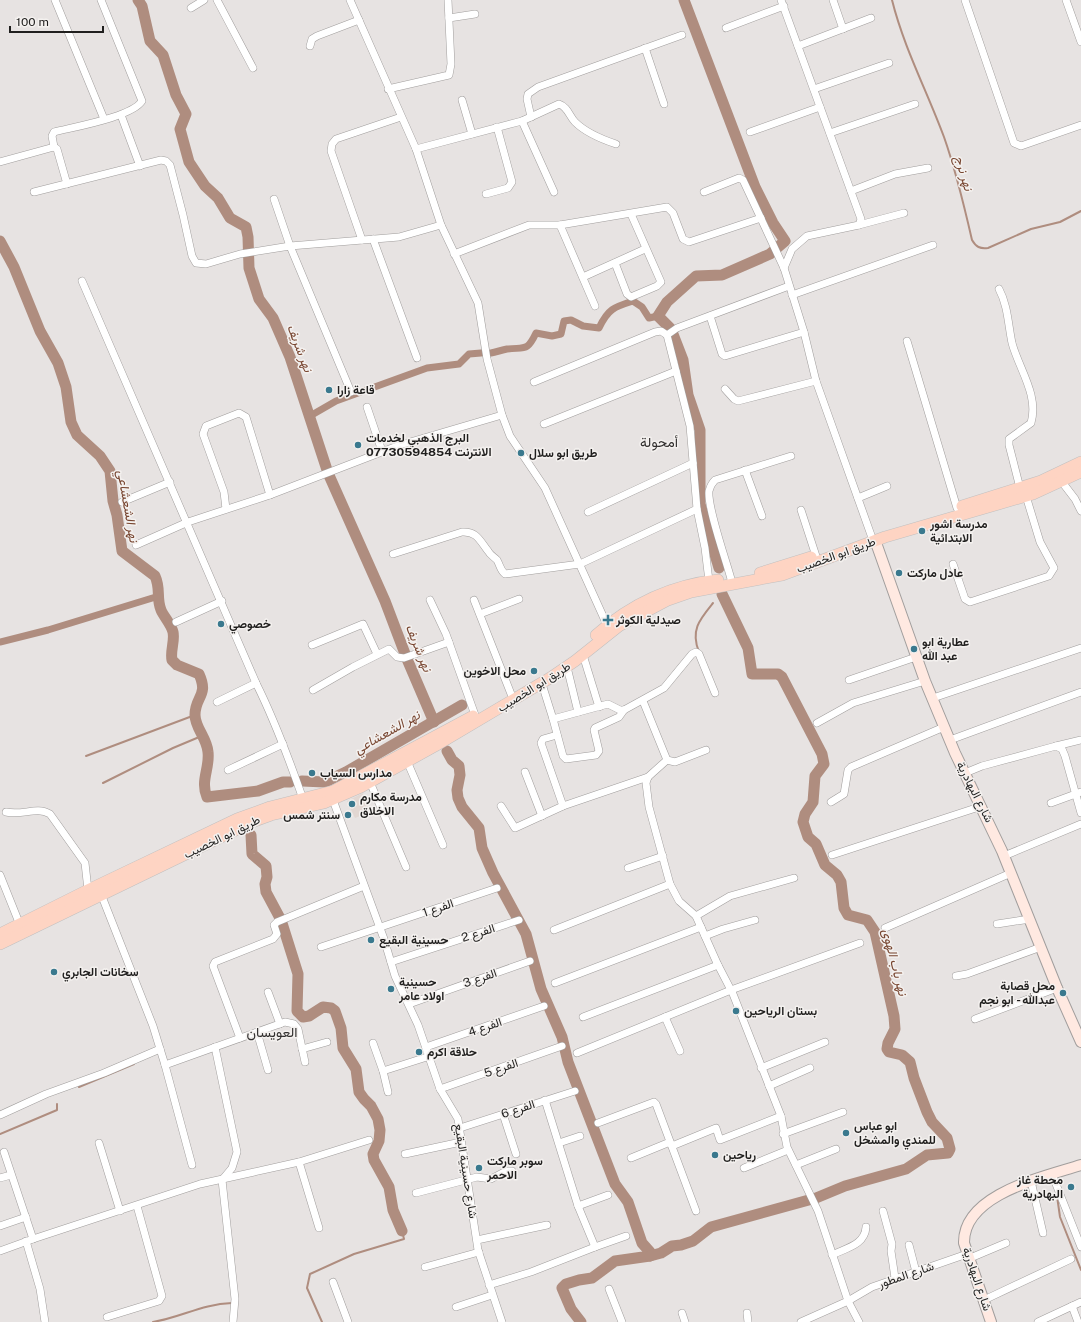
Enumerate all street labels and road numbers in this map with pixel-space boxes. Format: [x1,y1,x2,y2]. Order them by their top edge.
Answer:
street label: طريق ابو الخصيب [795,534,878,577]
street label: طريق ابو الخصيب [495,659,574,716]
street label: شارع البهادرية [952,759,996,826]
street label: طريق ابو الخصيب [182,812,263,862]
street label: الفرع 1 [421,896,456,922]
street label: الفرع 2 [460,921,497,947]
street label: الفرع 3 [461,966,499,992]
street label: الفرع 4 [466,1015,504,1041]
street label: الفرع 5 [482,1056,520,1082]
street label: الفرع 6 [499,1097,537,1123]
street label: شارع حسينية البقيع [450,1123,480,1220]
street label: شارع البهادرية [958,1245,994,1313]
street label: شارع المطور [875,1259,936,1293]

